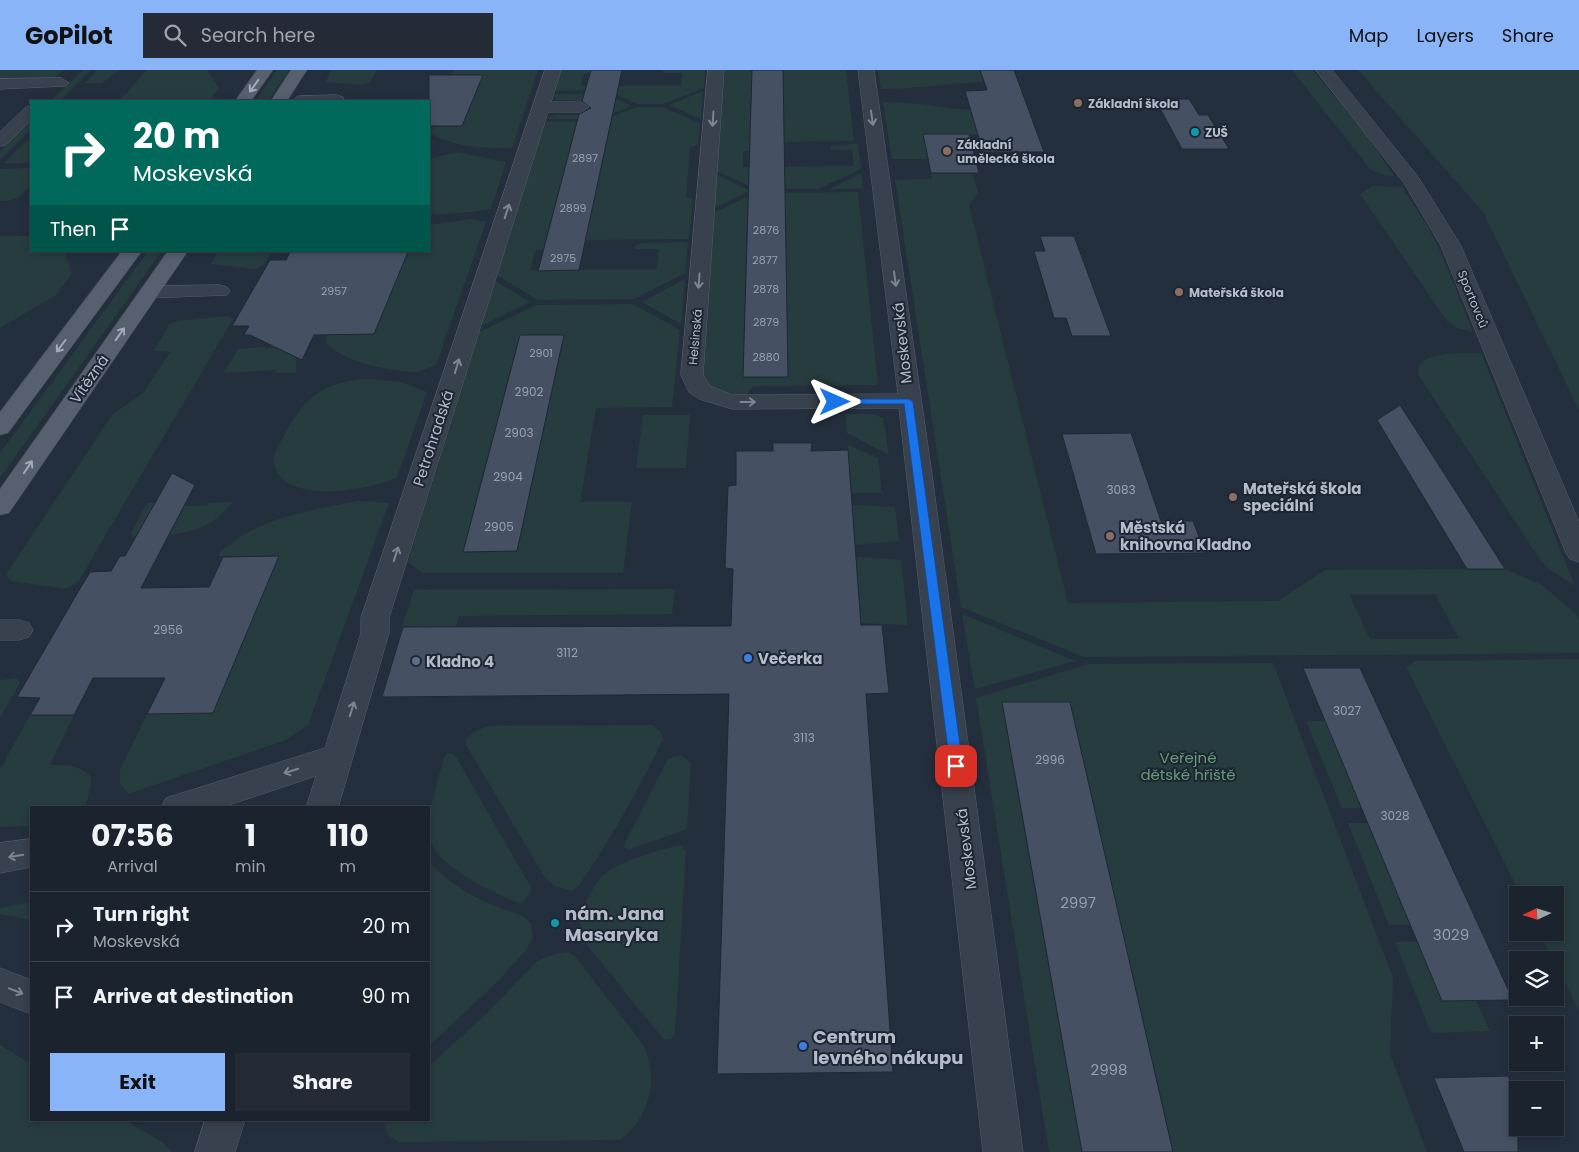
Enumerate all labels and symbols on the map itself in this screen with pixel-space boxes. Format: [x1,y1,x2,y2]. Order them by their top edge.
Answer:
one-way arrow [249,79,259,93]
place label: Základní škola [1088,95,1178,112]
marker: Základní škola [1072,97,1084,109]
one-way arrow [708,110,717,126]
one-way arrow [868,110,878,126]
place label: ZUŠ [1205,124,1228,141]
marker: ZUŠ [1189,126,1201,138]
place label: Základní umělecká škola [957,136,1055,167]
marker: Základní umělecká škola [941,145,953,157]
house number: 2897 [572,150,598,166]
house number: 2899 [559,200,587,216]
one-way arrow [503,204,512,219]
house number: 2876 [753,222,779,238]
house number: 2975 [550,250,576,266]
house number: 2877 [752,252,778,268]
street label: Sportovců [1454,268,1492,330]
one-way arrow [890,271,900,287]
one-way arrow [695,272,704,288]
house number: 2878 [753,281,779,297]
house number: 2957 [321,283,347,299]
place label: Mateřská škola [1189,284,1284,301]
marker: Mateřská škola [1173,286,1185,298]
street label: Moskevská [887,301,917,385]
street label: Helsinská [684,308,706,366]
house number: 2879 [753,314,779,330]
one-way arrow [115,327,125,341]
one-way arrow [56,339,66,353]
house number: 2901 [529,345,553,361]
house number: 2880 [752,349,780,365]
street label: Vítězná [65,350,113,408]
one-way arrow [452,358,462,374]
position arrow [808,375,860,427]
house number: 2902 [515,383,544,400]
street label: Petrohradská [408,387,458,489]
one-way arrow [739,397,755,407]
house number: 2903 [504,424,534,441]
one-way arrow [23,460,33,474]
house number: 2904 [493,468,523,485]
place label: Mateřská škola speciální [1243,478,1362,516]
house number: 3083 [1106,481,1136,498]
marker: Mateřská škola speciální [1227,491,1239,503]
place label: Městská knihovna Kladno [1120,517,1252,555]
house number: 2905 [484,518,514,535]
marker: Městská knihovna Kladno [1104,530,1116,542]
one-way arrow [392,546,402,562]
house number: 2956 [153,621,183,638]
house number: 3112 [556,644,578,661]
place label: Večerka [758,648,822,669]
place label: Kladno 4 [426,651,494,672]
marker: Večerka [742,652,754,664]
marker: Kladno 4 [410,655,422,667]
one-way arrow [347,702,357,718]
house number: 3027 [1333,702,1361,719]
house number: 3113 [793,729,815,746]
pin [935,745,977,787]
park label: Veřejné dětské hřiště [1140,747,1236,785]
house number: 2996 [1035,751,1065,768]
one-way arrow [284,767,300,776]
street label: Moskevská [951,807,981,891]
house number: 3028 [1380,807,1410,824]
one-way arrow [8,852,24,862]
north arrow [1509,886,1564,941]
house number: 2997 [1060,892,1096,913]
place label: nám. Jana Masaryka [565,901,664,947]
marker: nám. Jana Masaryka [549,917,561,929]
house number: 3029 [1433,924,1469,945]
one-way arrow [7,987,23,996]
place label: Centrum levného nákupu [813,1024,963,1070]
marker: Centrum levného nákupu [797,1040,809,1052]
house number: 2998 [1091,1059,1128,1080]

